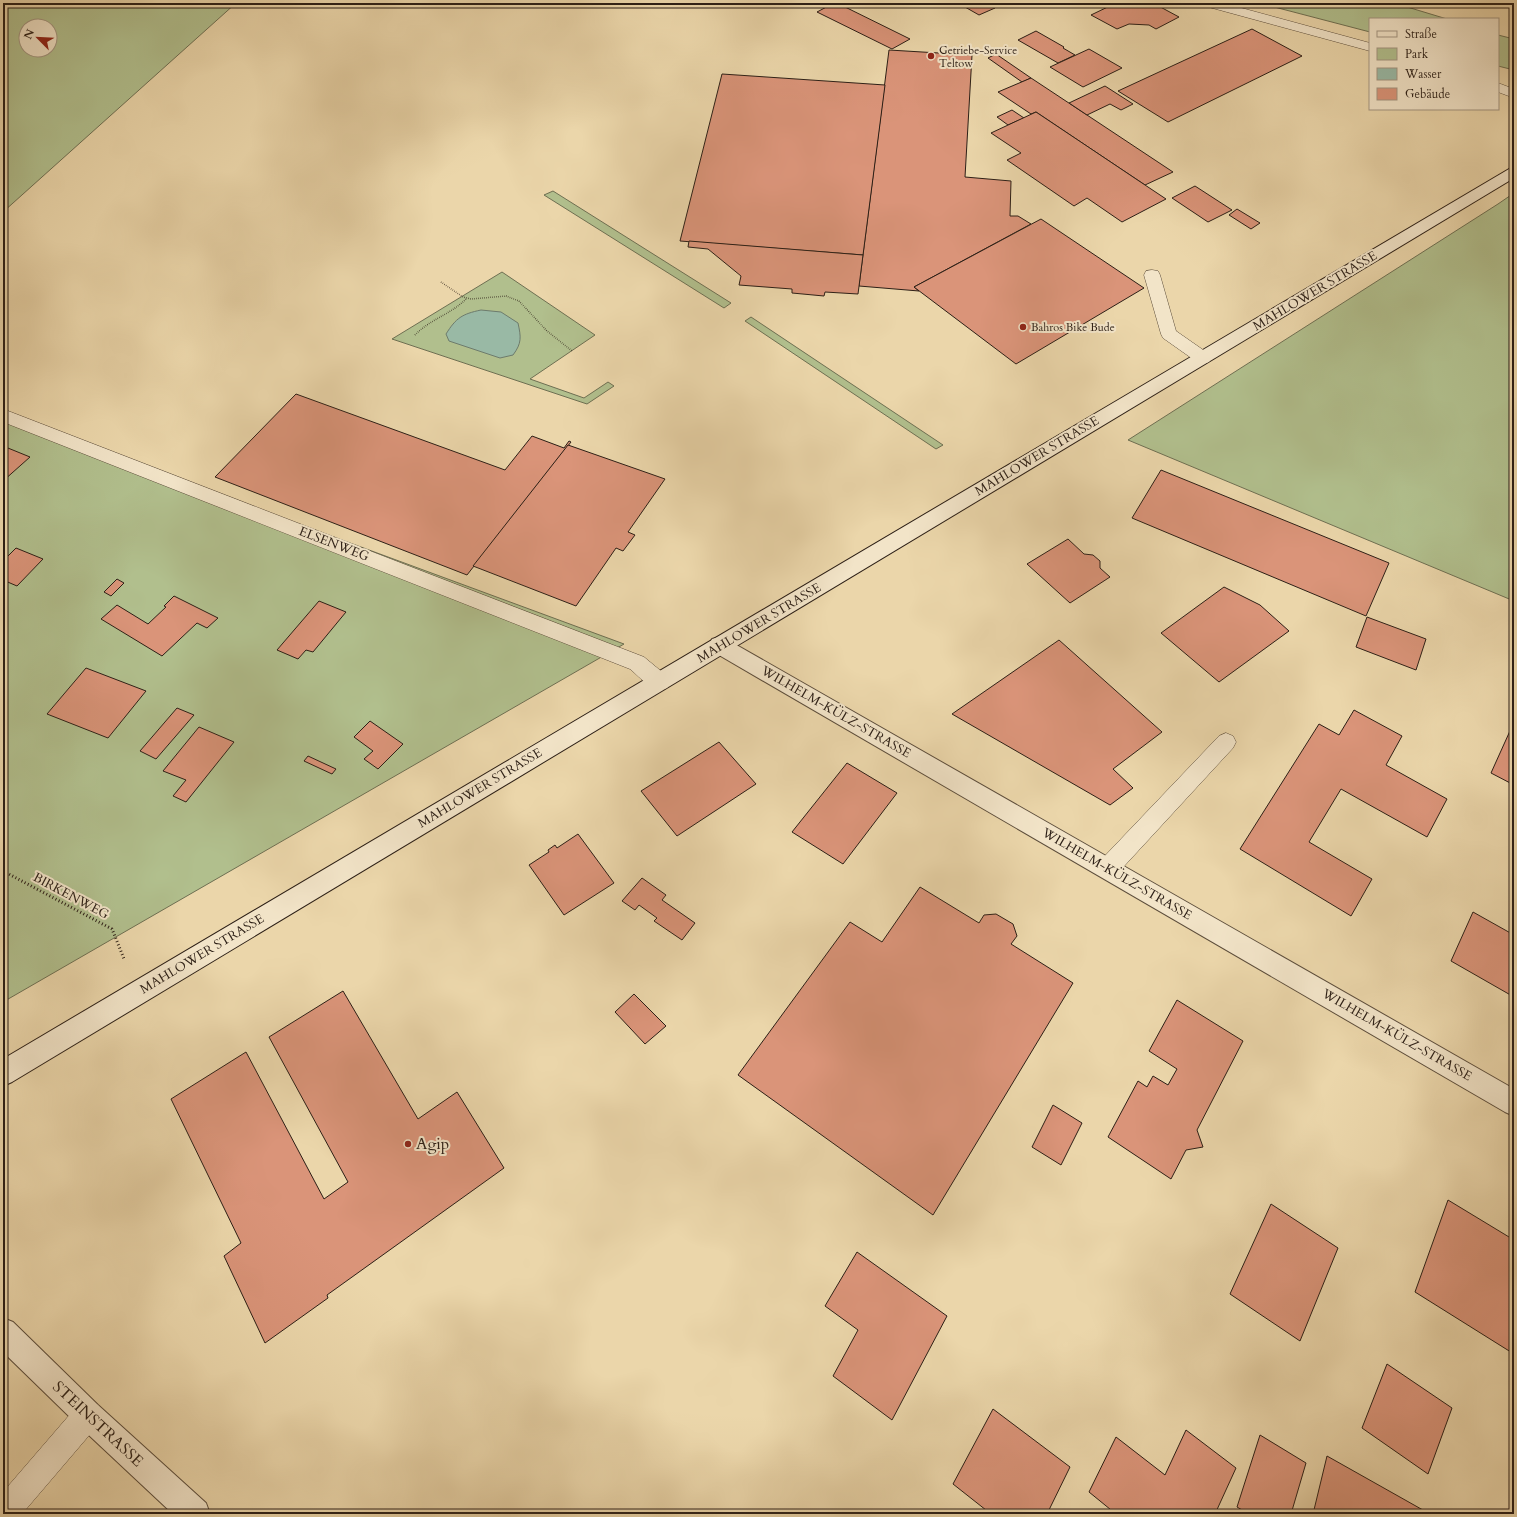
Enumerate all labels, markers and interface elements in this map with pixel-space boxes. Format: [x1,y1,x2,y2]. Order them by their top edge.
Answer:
north arrow [18,18,58,58]
legend [1369,18,1499,110]
text: N [21,26,38,42]
text: Straße [1405,26,1437,42]
place label: Getriebe-Service Teltow [939,43,1017,71]
text: Park [1405,46,1429,62]
marker: Getriebe-Service Teltow [926,51,936,61]
text: Wasser [1404,66,1442,82]
text: Gebäude [1405,86,1450,102]
street label: MAHLOWER STRASSE [1250,247,1380,335]
place label: Bahros Bike Bude [1031,320,1115,335]
marker: Bahros Bike Bude [1018,322,1028,332]
street label: MAHLOWER STRASSE [972,412,1102,500]
street label: ELSENWEG [296,522,372,566]
street label: MAHLOWER STRASSE [694,579,824,667]
street label: WILHELM-KÜLZ-STRASSE [757,661,914,762]
street label: MAHLOWER STRASSE [415,744,545,832]
street label: WILHELM-KÜLZ-STRASSE [1038,823,1195,924]
street label: BIRKENWEG [30,868,112,924]
street label: MAHLOWER STRASSE [137,910,267,998]
street label: WILHELM-KÜLZ-STRASSE [1318,984,1475,1085]
place label: Agip [416,1133,449,1155]
marker: Agip [403,1139,413,1149]
street label: STEINSTRASSE [48,1376,148,1472]

